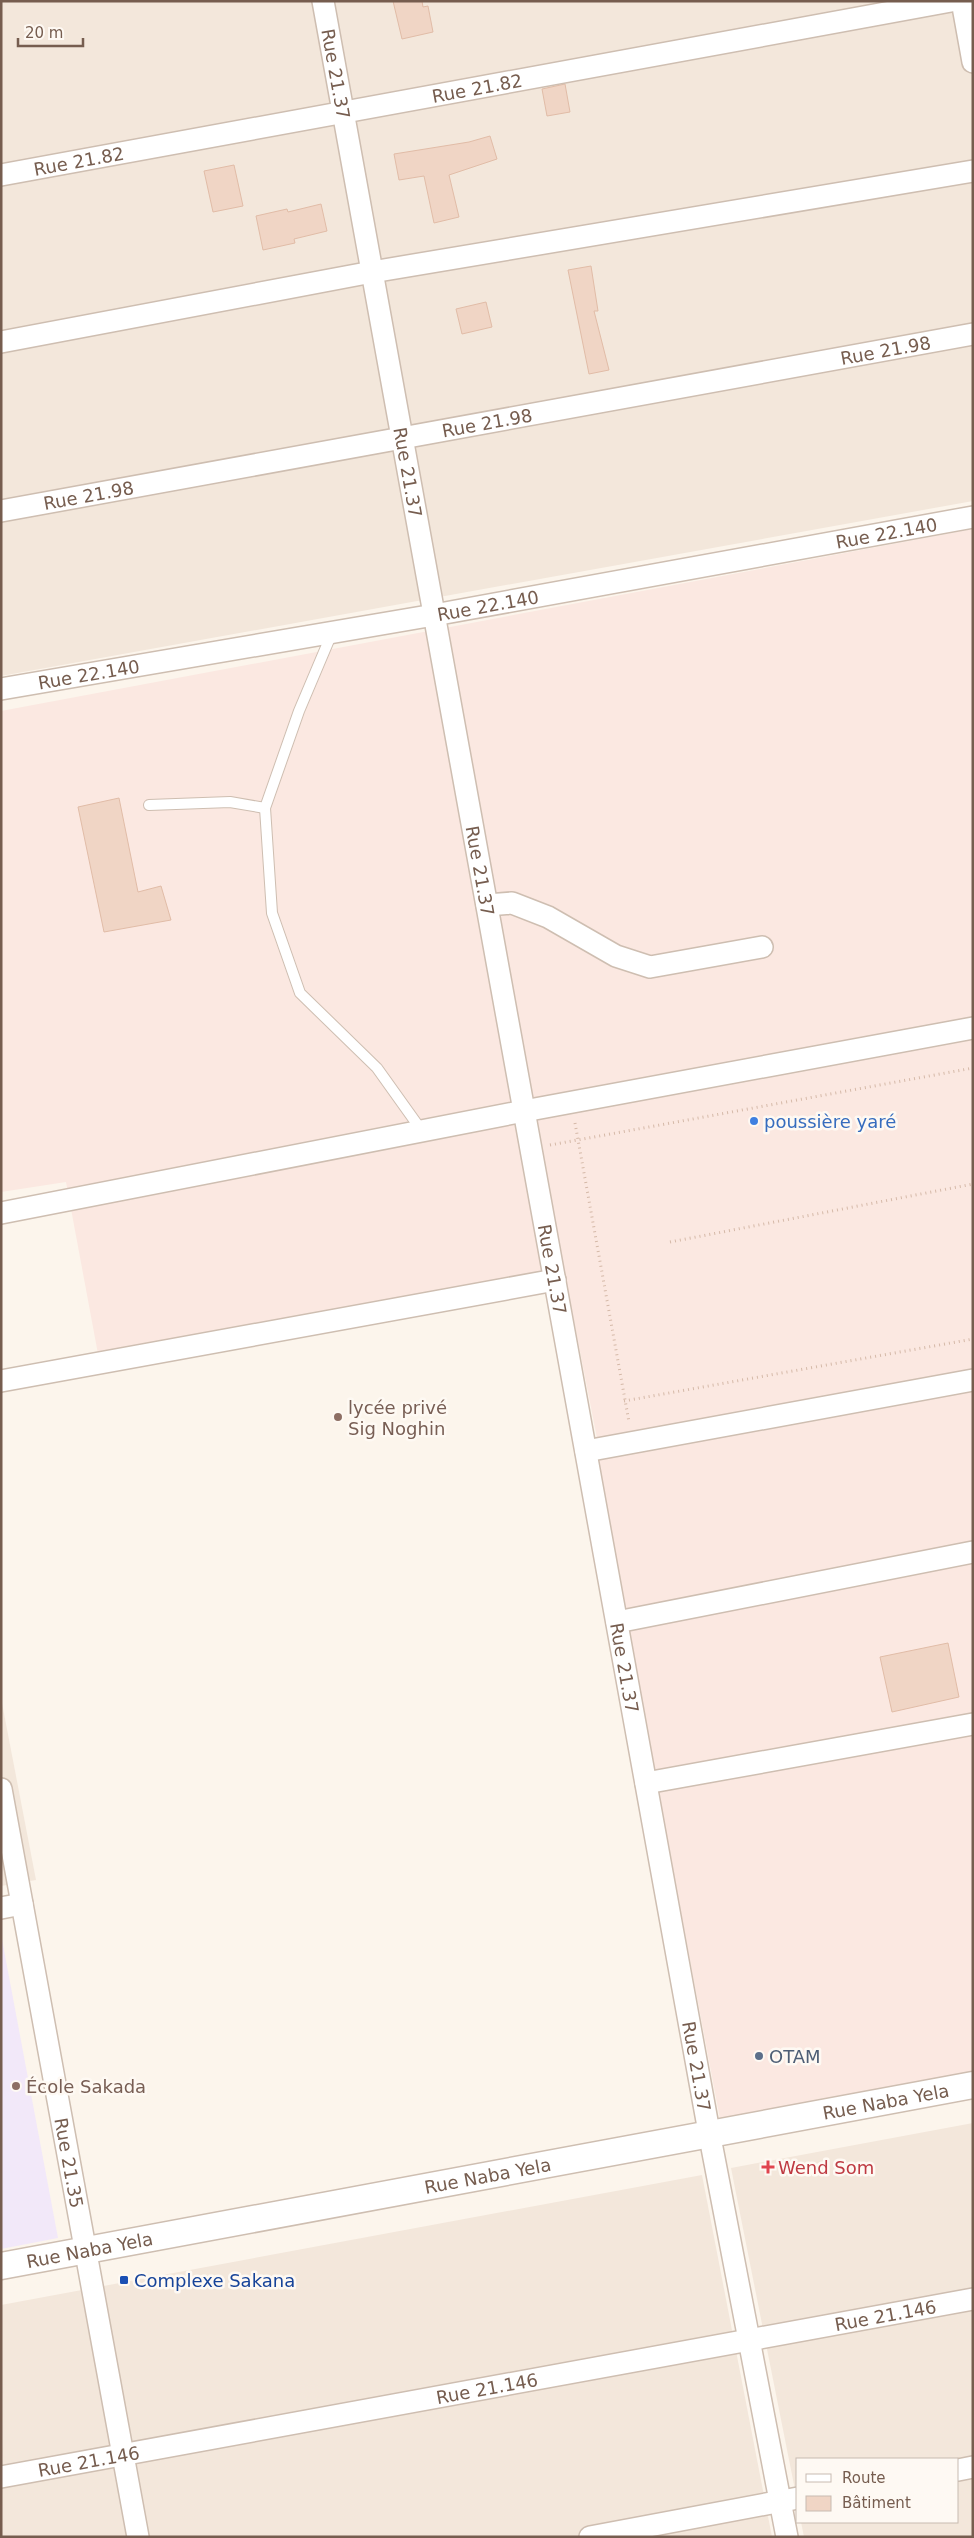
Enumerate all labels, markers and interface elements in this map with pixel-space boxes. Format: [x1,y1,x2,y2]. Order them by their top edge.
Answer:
scale bar [18,15,82,47]
text: 20 m [25,24,63,42]
street label: Rue 21.37 [318,27,355,121]
street label: Rue 21.82 [430,69,524,106]
street label: Rue 21.82 [32,142,126,179]
street label: Rue 21.98 [839,331,932,368]
street label: Rue 21.98 [440,404,534,441]
street label: Rue 21.37 [390,425,427,519]
street label: Rue 21.98 [42,477,135,514]
street label: Rue 22.140 [834,513,939,552]
street label: Rue 22.140 [435,586,540,625]
street label: Rue 22.140 [36,655,141,693]
street label: Rue 21.37 [462,824,499,918]
place label: poussière yaré [764,1111,896,1132]
marker: poussière yaré [748,1115,760,1127]
street label: Rue 21.37 [534,1222,571,1316]
place label: lycée privé Sig Noghin [348,1397,447,1439]
marker: lycée privé Sig Noghin [332,1411,344,1423]
street label: Rue 21.37 [606,1621,643,1715]
street label: Rue 21.37 [679,2020,716,2113]
place label: OTAM [769,2046,821,2067]
marker: OTAM [753,2050,765,2062]
place label: École Sakada [26,2076,146,2097]
street label: Rue Naba Yela [821,2079,951,2123]
marker: École Sakada [10,2080,22,2092]
street label: Rue 21.35 [51,2116,88,2210]
street label: Rue Naba Yela [423,2153,553,2197]
place label: Wend Som [778,2157,874,2178]
marker: Wend Som [762,2161,774,2173]
street label: Rue Naba Yela [24,2227,155,2272]
place label: Complexe Sakana [134,2270,295,2291]
marker: Complexe Sakana [118,2274,130,2286]
street label: Rue 21.146 [833,2295,938,2335]
street label: Rue 21.146 [434,2368,539,2408]
street label: Rue 21.146 [36,2441,141,2481]
legend [796,2458,959,2523]
text: Route [842,2469,886,2487]
text: Bâtiment [842,2494,911,2512]

